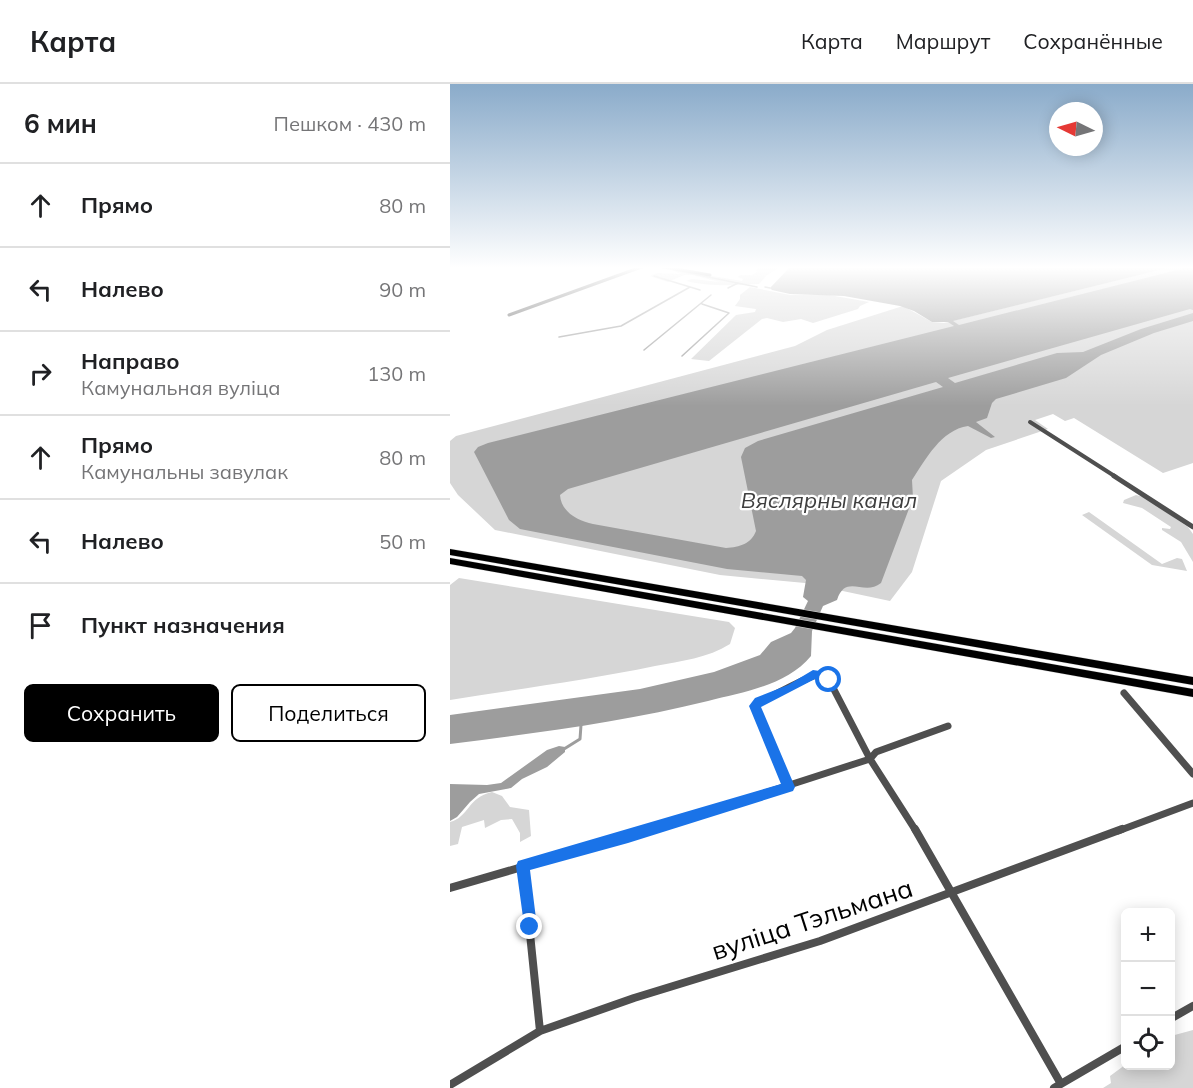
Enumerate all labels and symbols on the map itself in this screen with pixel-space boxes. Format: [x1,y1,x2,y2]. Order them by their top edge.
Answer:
north arrow [1049,102,1103,156]
water label: Вяслярны канал [741,486,917,514]
route start [815,666,841,692]
street label: вуліца Тэльмана [707,871,917,967]
route end [516,913,542,939]

